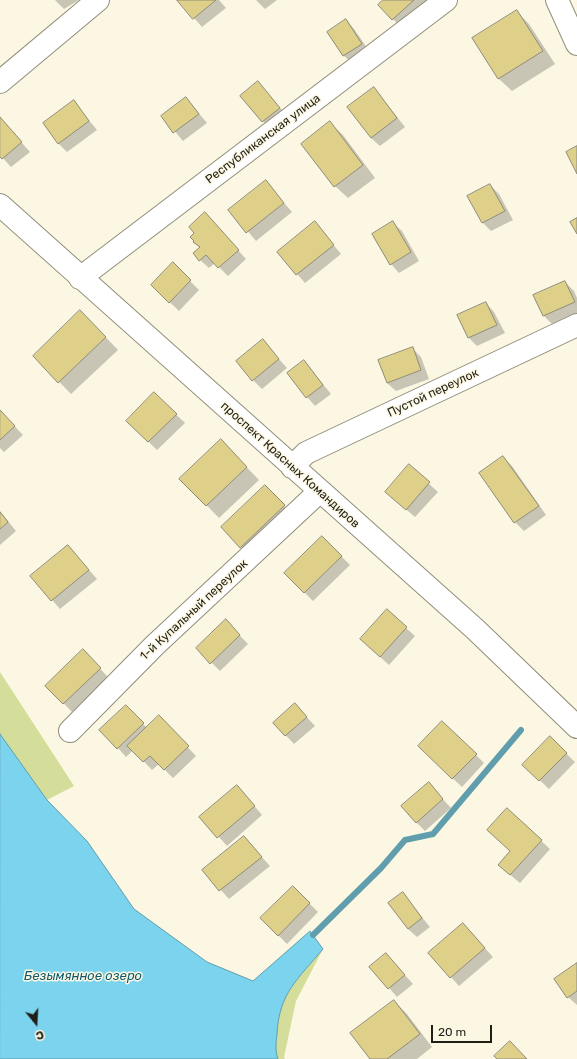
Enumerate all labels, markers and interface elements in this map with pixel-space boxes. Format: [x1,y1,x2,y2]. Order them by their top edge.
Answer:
street label: Республиканская улица [203,91,323,187]
street label: Пустой переулок [385,366,481,420]
street label: проспект Красных Командиров [218,399,362,531]
street label: 1-й Купальный переулок [137,556,251,664]
water label: Безымянное озеро [24,968,142,984]
north arrow [16,1003,56,1043]
scale bar [433,1017,494,1043]
text: 20 m [438,1025,466,1039]
text: С [34,1028,46,1042]

